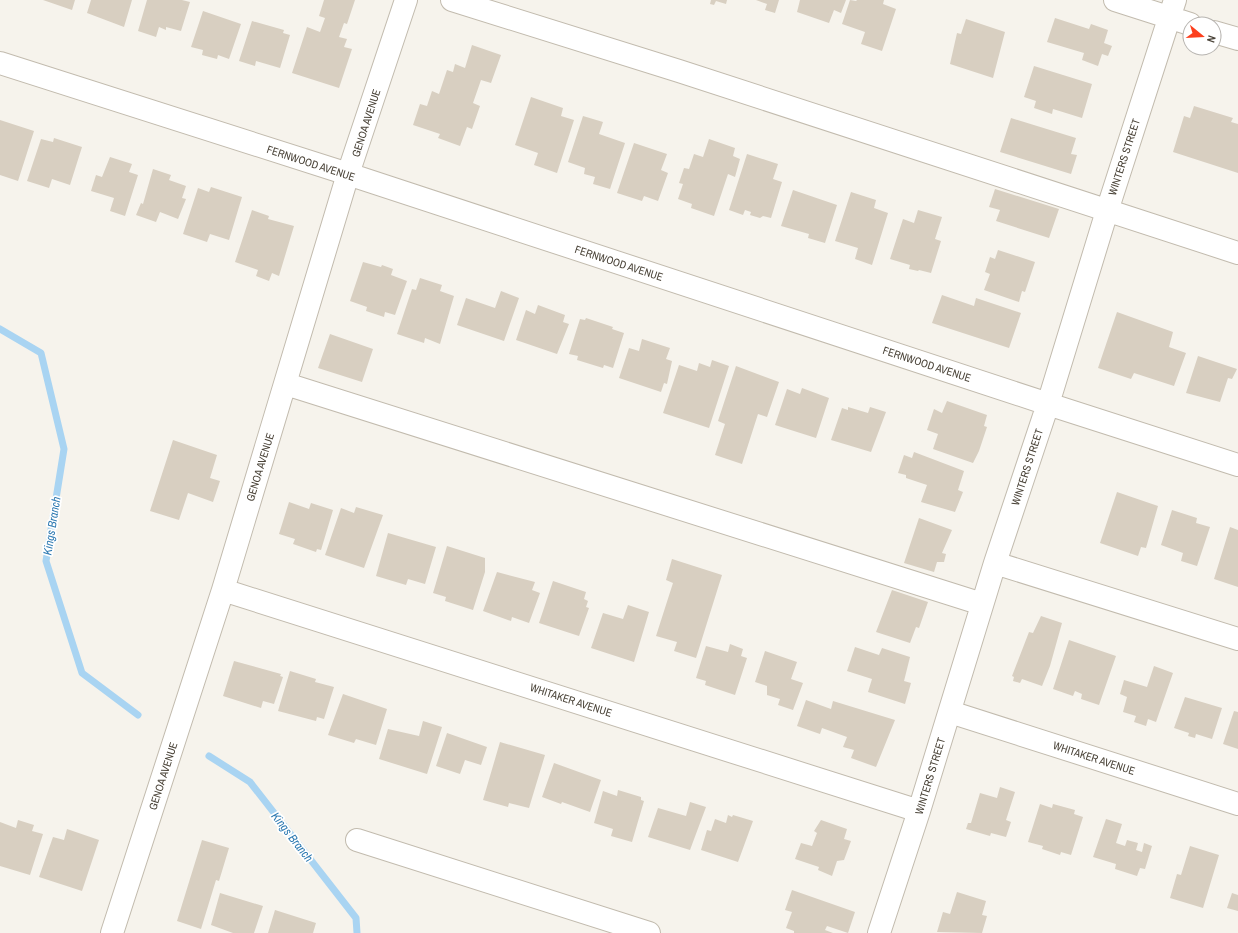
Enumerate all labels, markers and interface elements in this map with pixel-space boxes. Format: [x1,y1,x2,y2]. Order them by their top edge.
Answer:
north arrow [1182,16,1222,56]
text: N [1204,34,1219,44]
street label: GENOA AVENUE [348,87,384,159]
street label: WINTERS STREET [1105,116,1143,197]
street label: FERNWOOD AVENUE [265,142,357,184]
street label: FERNWOOD AVENUE [573,242,665,284]
street label: FERNWOOD AVENUE [881,343,973,385]
street label: WINTERS STREET [1008,426,1046,507]
street label: GENOA AVENUE [243,431,277,503]
water label: Kings Branch [39,496,65,556]
street label: WHITAKER AVENUE [528,680,614,720]
street label: WINTERS STREET [912,735,948,816]
street label: WHITAKER AVENUE [1051,738,1137,778]
street label: GENOA AVENUE [145,740,181,812]
water label: Kings Branch [268,809,316,865]

